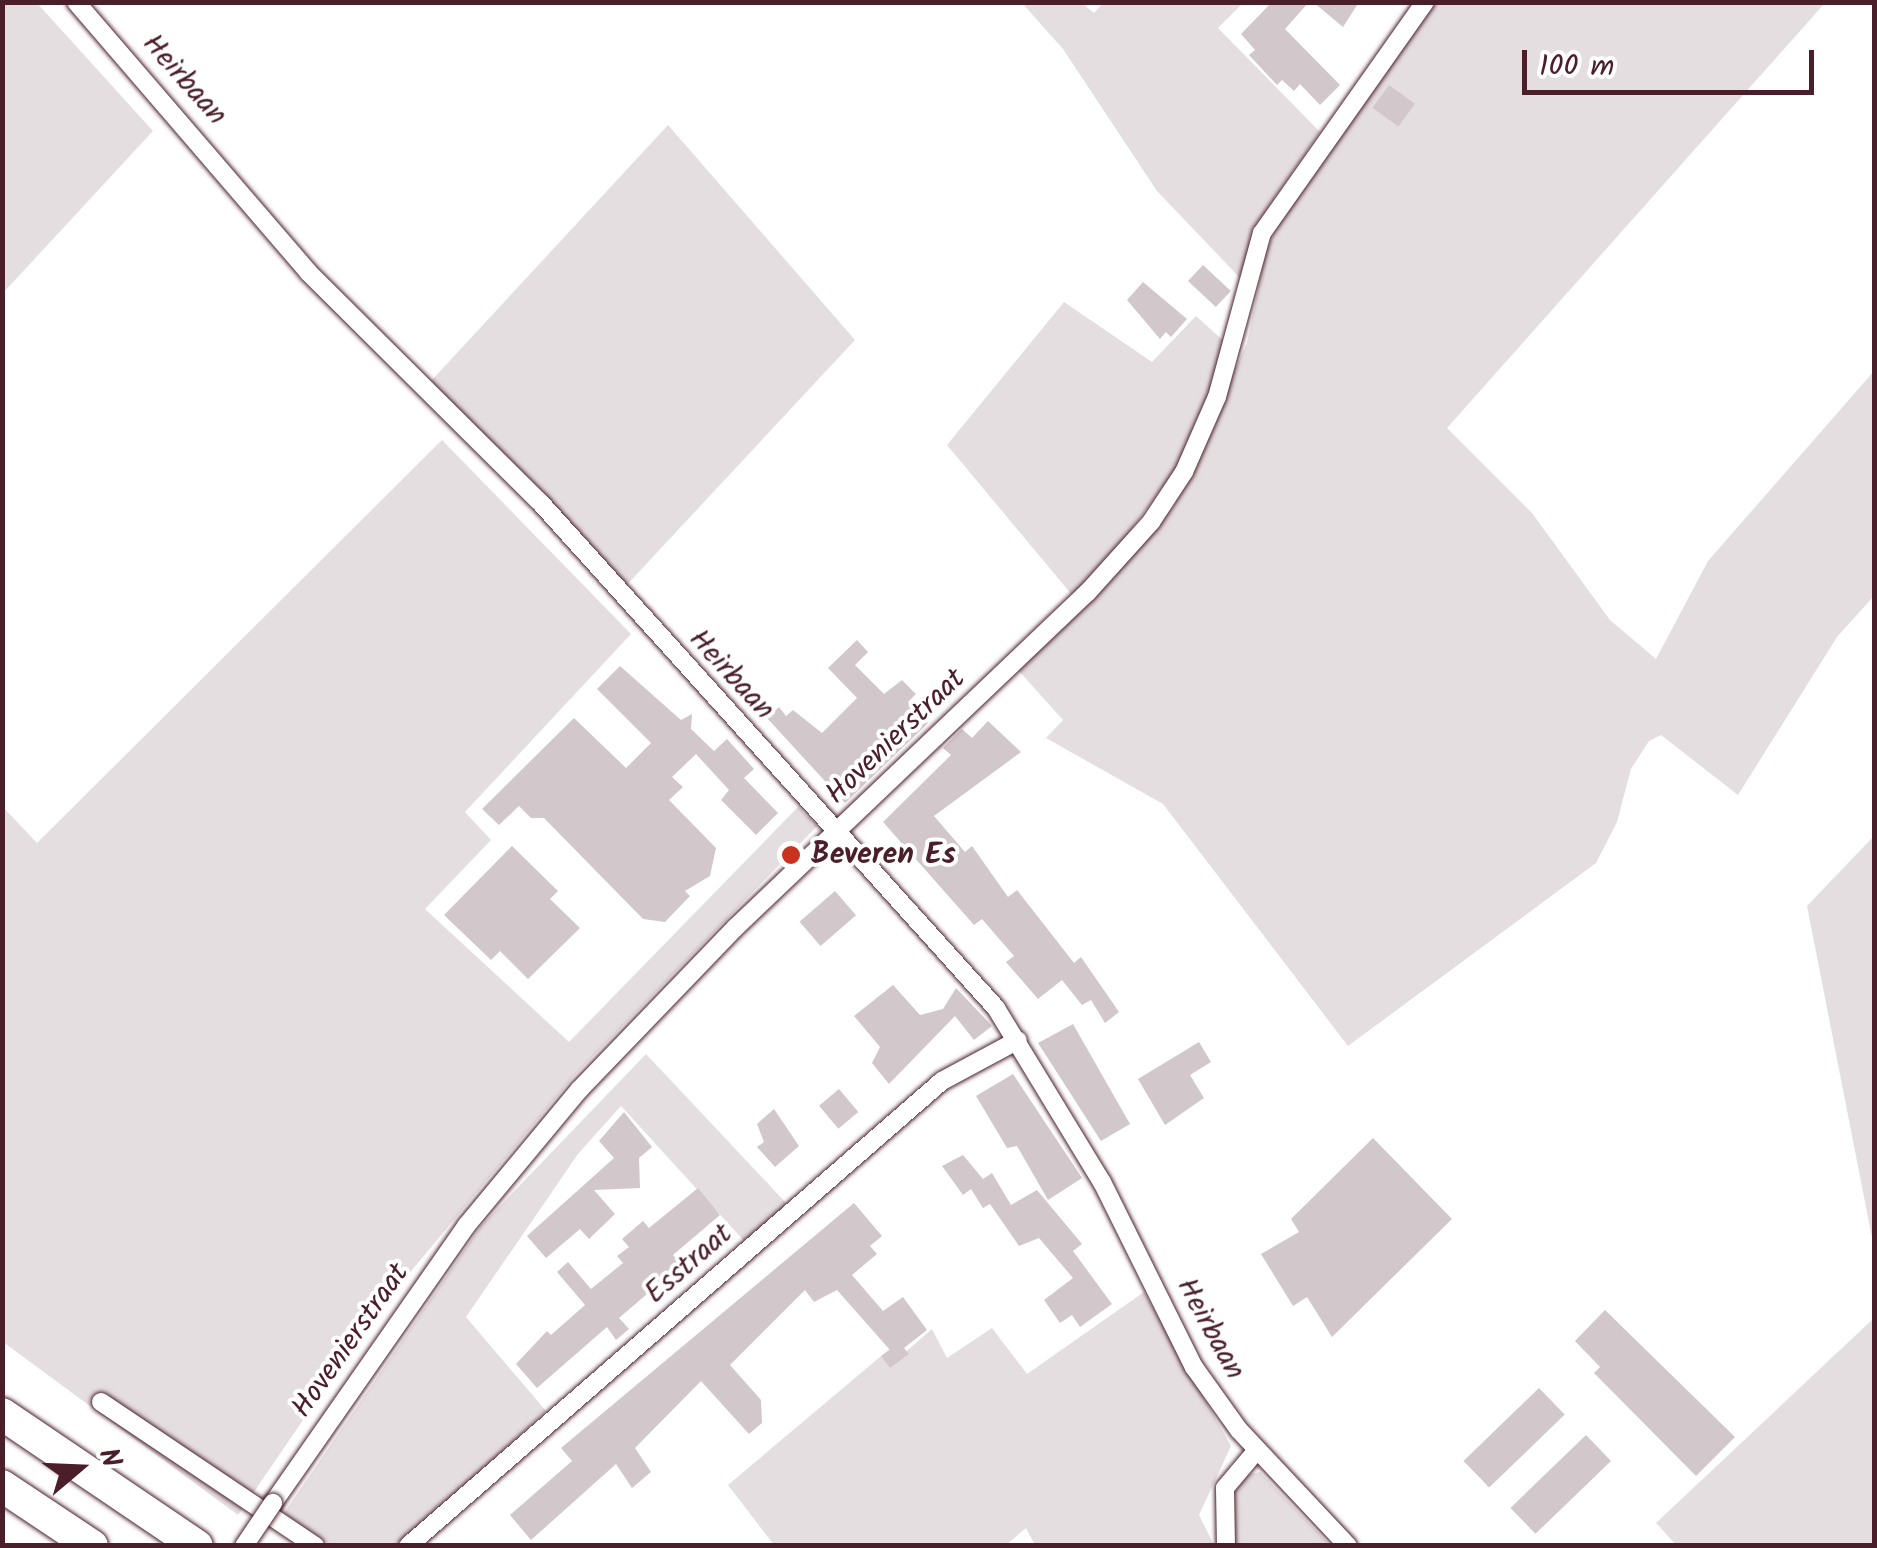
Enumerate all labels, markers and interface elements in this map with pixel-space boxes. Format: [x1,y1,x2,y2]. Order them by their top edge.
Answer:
street label: Heirbaan [134,27,234,133]
scale bar [1527,30,1820,92]
text: 100 m [1539,43,1614,91]
street label: Heirbaan [680,622,782,728]
street label: Hovenierstraat [819,661,973,813]
place label: Beveren Es [811,837,956,873]
marker: Beveren Es [780,844,802,866]
street label: Esstraat [638,1216,740,1312]
street label: Hovenierstraat [284,1257,418,1425]
street label: Heirbaan [1167,1272,1253,1386]
north arrow [30,1418,130,1518]
text: N [85,1442,133,1474]

